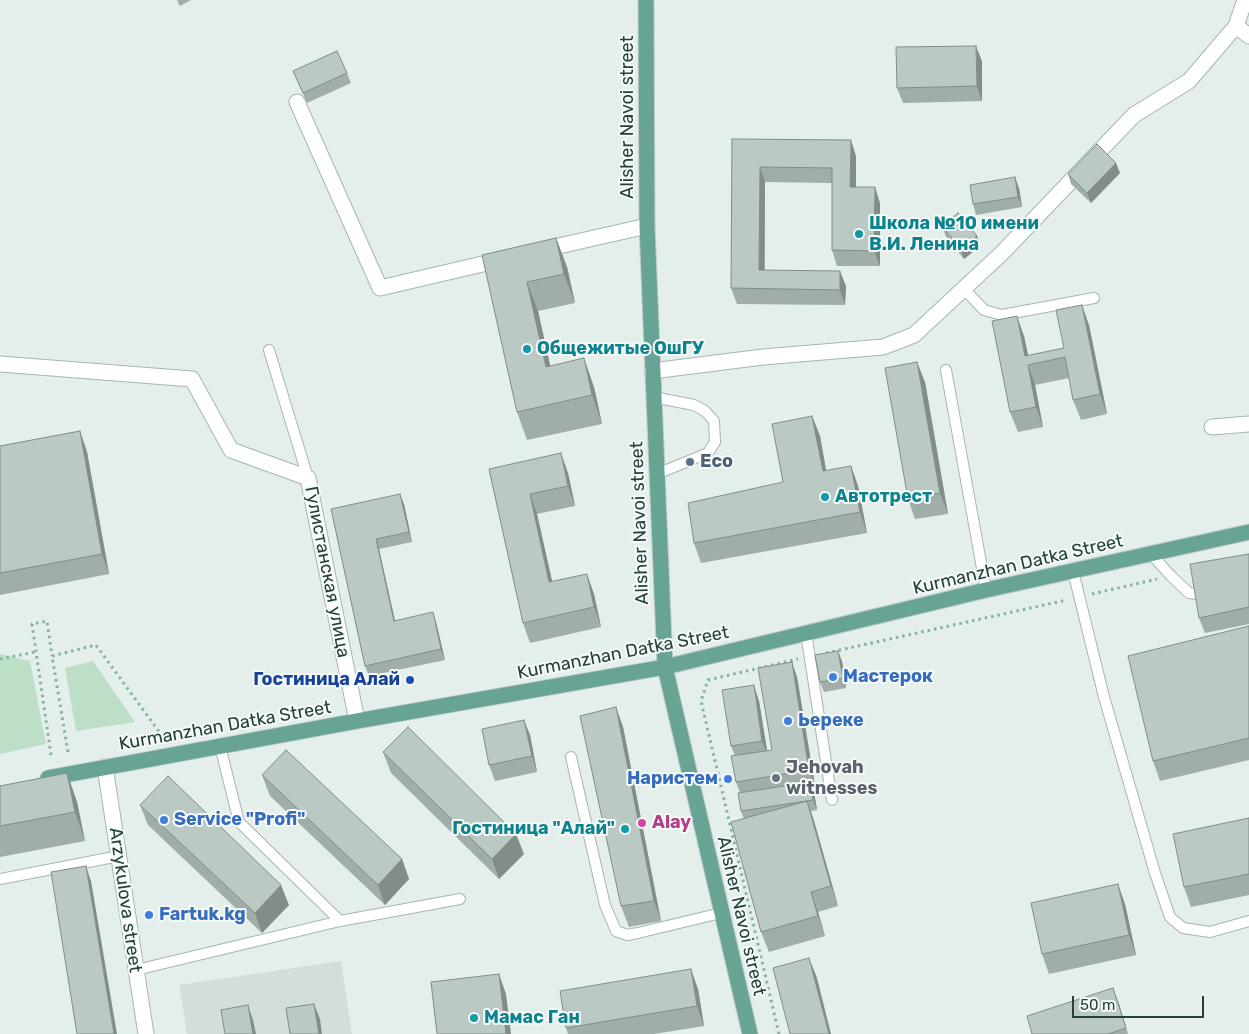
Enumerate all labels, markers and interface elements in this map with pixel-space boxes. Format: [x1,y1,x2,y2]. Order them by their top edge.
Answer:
street label: Alisher Navoi street [617,35,639,199]
place label: Школа №10 имени В.И. Ленина [869,213,1039,255]
marker: Школа №10 имени В.И. Ленина [853,228,865,240]
place label: Общежитые ОшГУ [537,338,704,360]
marker: Общежитые ОшГУ [521,343,533,355]
street label: Alisher Navoi street [626,441,654,605]
place label: Есо [700,451,733,473]
marker: Есо [684,456,696,468]
street label: Гулистанская улица [300,484,354,660]
place label: Автотрест [835,486,932,508]
marker: Автотрест [819,491,831,503]
street label: Kurmanzhan Datka Street [911,530,1125,600]
street label: Kurmanzhan Datka Street [515,622,731,684]
place label: Мастерок [843,666,933,688]
place label: Гостиница Алай [253,669,400,691]
marker: Мастерок [827,671,839,683]
marker: Гостиница Алай [404,674,416,686]
street label: Kurmanzhan Datka Street [117,697,333,755]
place label: Ьереке [798,710,864,732]
marker: Ьереке [782,715,794,727]
place label: Jehovah witnesses [786,757,877,800]
place label: Наристем [627,768,718,790]
marker: Jehovah witnesses [770,772,782,784]
marker: Наристем [722,773,734,785]
place label: Service "Profi" [174,809,305,831]
place label: Alay [652,812,691,834]
marker: Service "Profi" [158,814,170,826]
marker: Alay [636,817,648,829]
place label: Гостиница "Алай" [452,818,615,840]
marker: Гостиница "Алай" [619,823,631,835]
street label: Arzykulova street [104,826,146,974]
street label: Alisher Navoi street [712,834,770,998]
place label: Fartuk.kg [159,904,246,926]
marker: Fartuk.kg [143,909,155,921]
scale bar [1074,986,1206,1018]
text: 50 m [1080,996,1115,1014]
place label: Мамас Ган [484,1007,580,1029]
marker: Мамас Ган [468,1012,480,1024]

